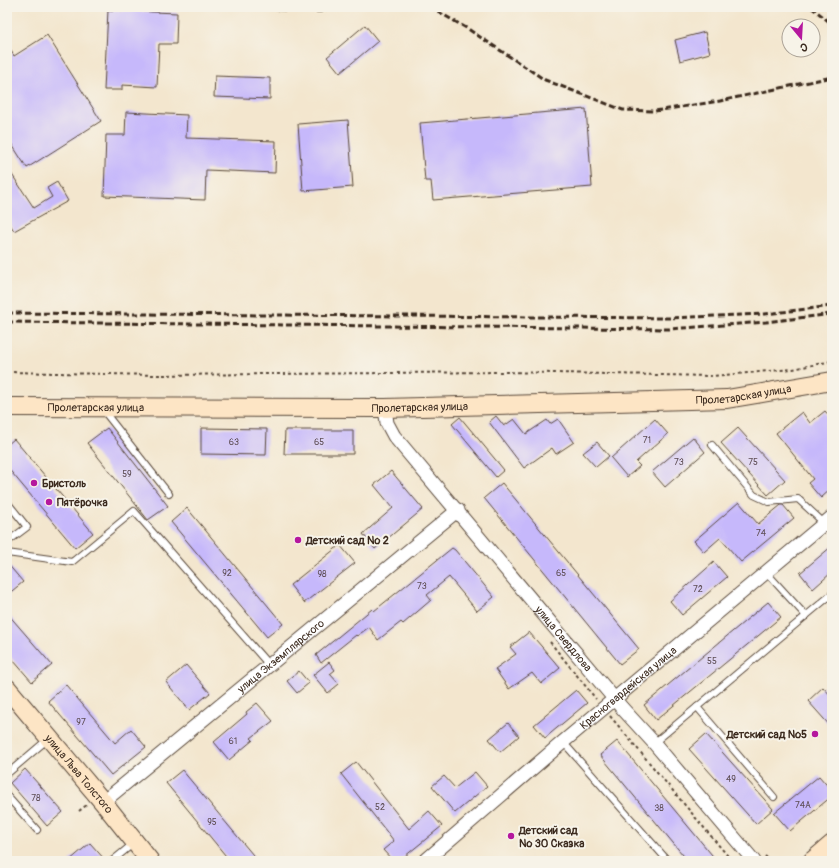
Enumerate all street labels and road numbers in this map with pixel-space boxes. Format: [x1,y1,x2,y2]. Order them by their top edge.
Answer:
street label: Пролетарская улица [696,382,792,406]
street label: Пролетарская улица [372,399,468,415]
street label: Пролетарская улица [48,401,144,414]
street label: улица Свердлова [532,602,595,674]
street label: улица Экземплярского [234,616,327,696]
street label: Красногвардейская улица [577,644,679,732]
street label: улица Льва Толстого [42,731,116,816]

